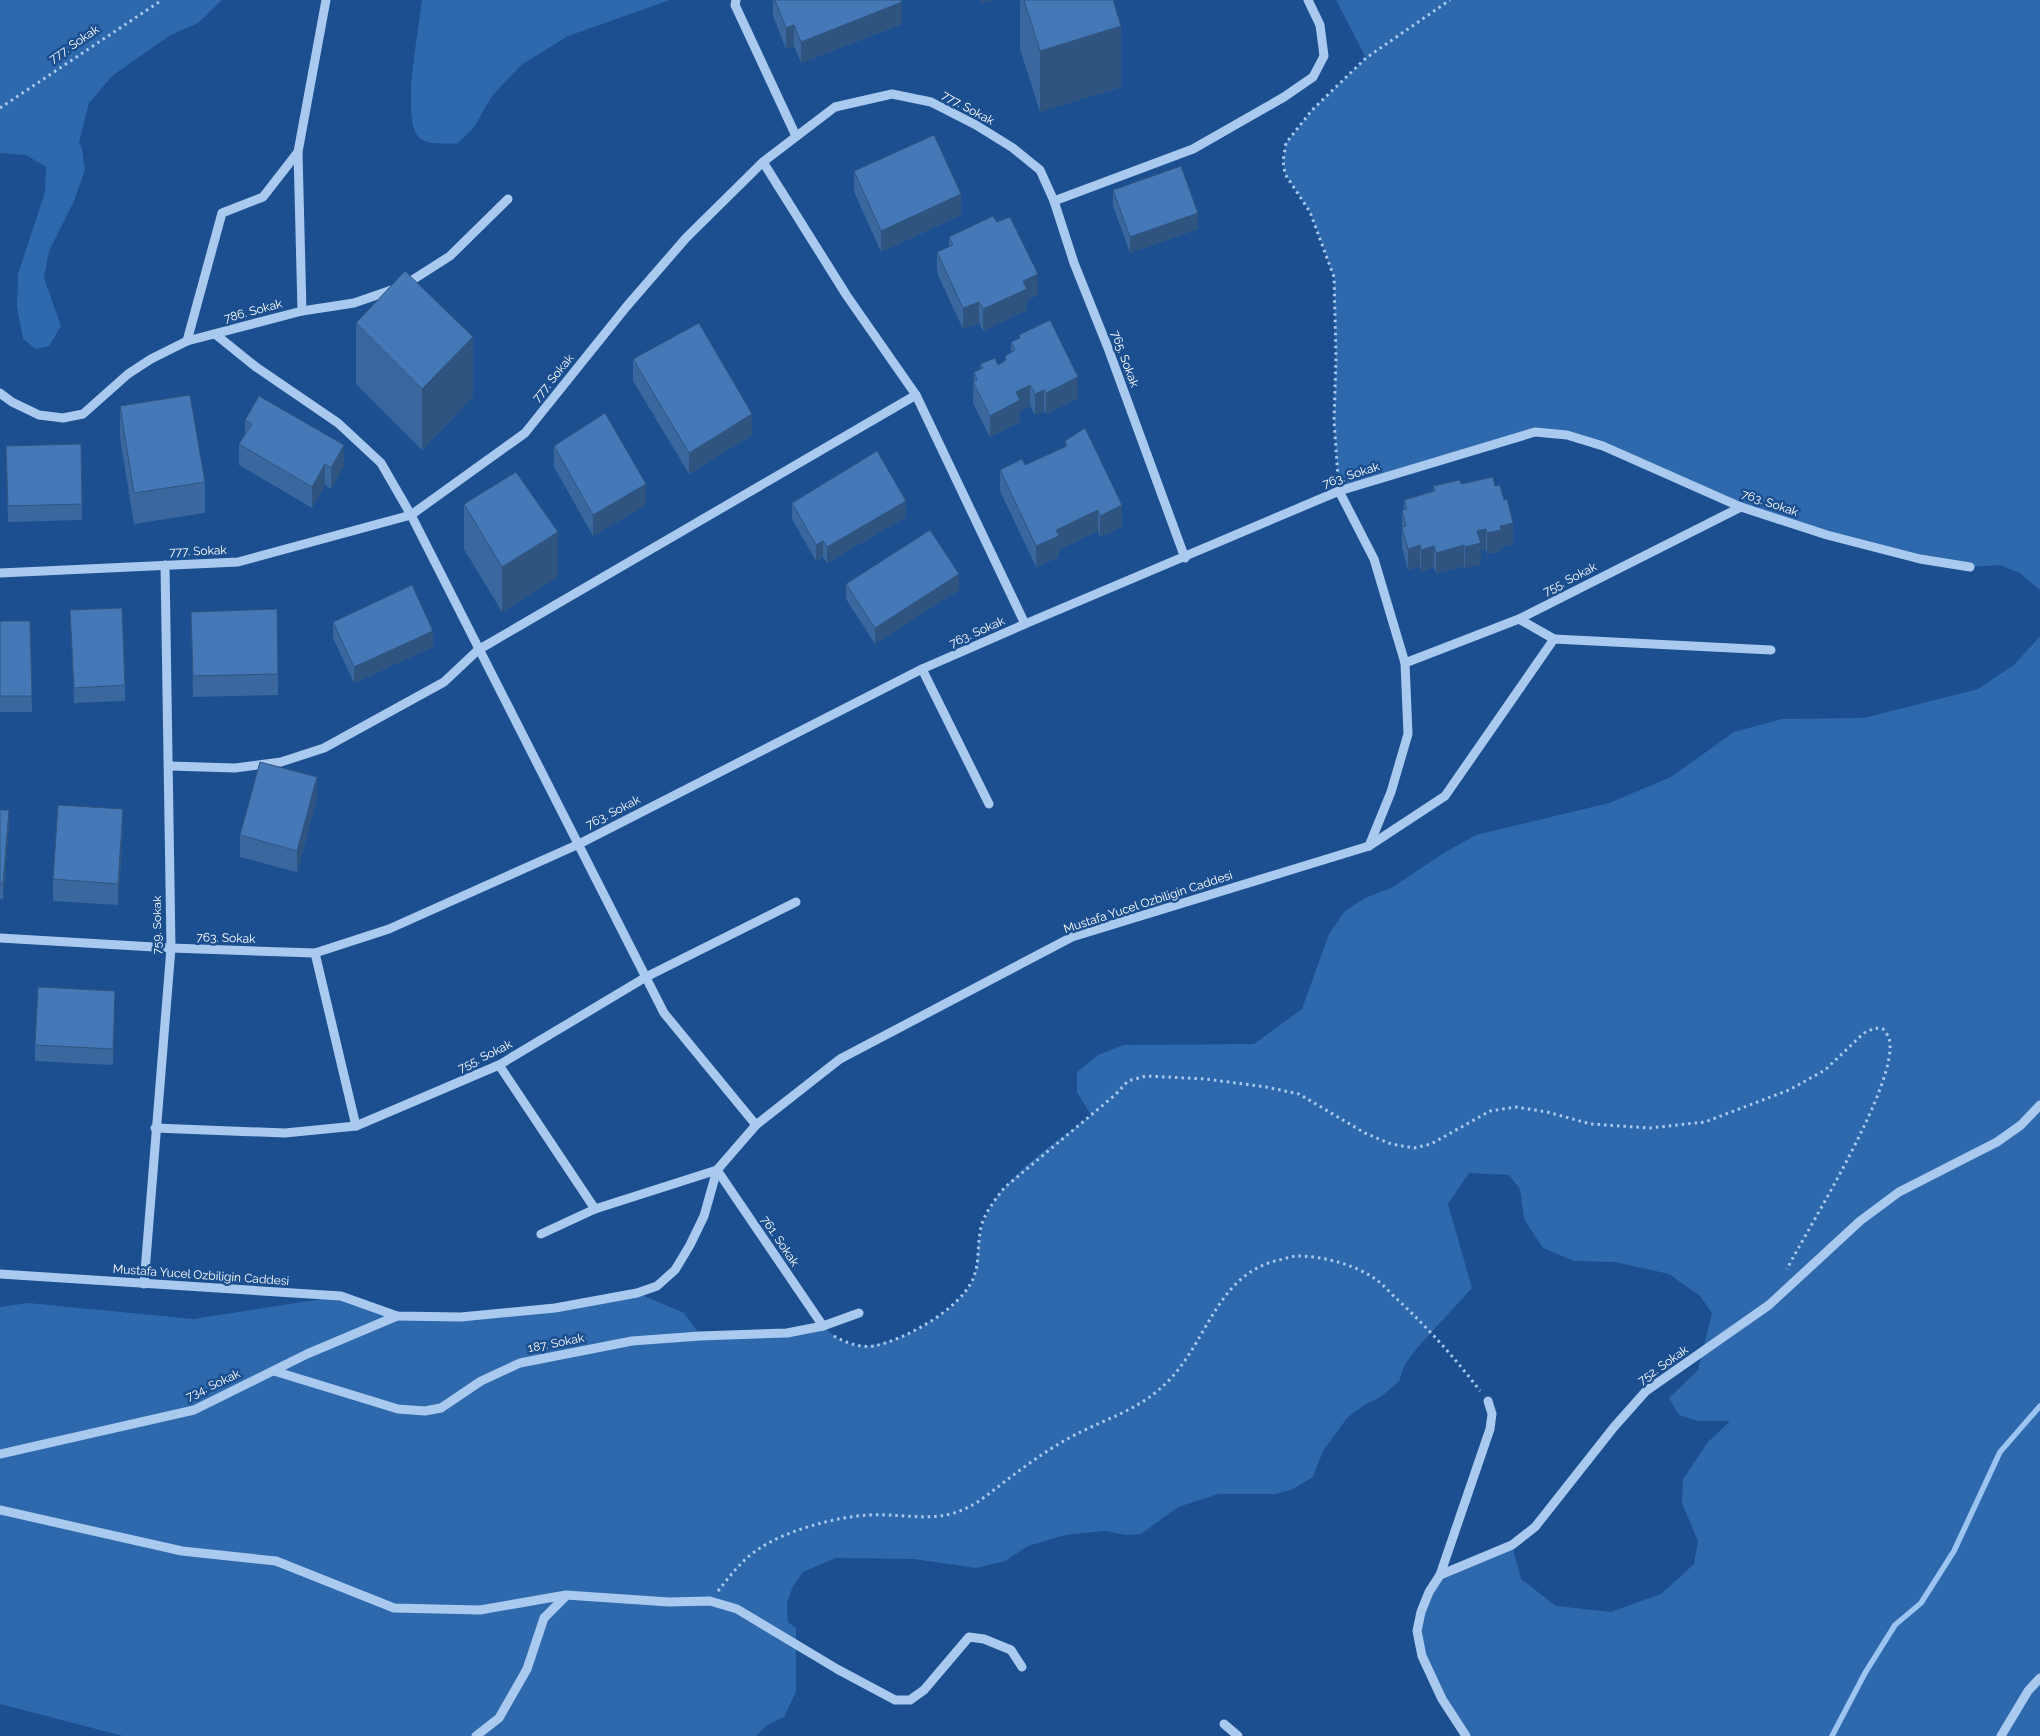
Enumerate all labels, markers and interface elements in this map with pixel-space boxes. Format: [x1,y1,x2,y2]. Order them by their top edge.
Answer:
street label: 777. Sokak [46,22,102,66]
street label: 777. Sokak [939,88,997,128]
street label: 786. Sokak [222,296,284,325]
street label: 765. Sokak [1108,329,1142,390]
street label: 777. Sokak [529,351,577,405]
street label: 763. Sokak [1321,459,1382,491]
street label: 763. Sokak [1740,487,1801,519]
street label: 777. Sokak [169,543,228,559]
street label: 755. Sokak [1541,559,1600,598]
street label: 763. Sokak [947,613,1007,650]
street label: 763. Sokak [584,792,643,832]
street label: Mustafa Yucel Ozbiligin Caddesi [1062,868,1234,936]
street label: 759. Sokak [150,895,164,954]
street label: 763. Sokak [196,930,256,946]
street label: 755. Sokak [456,1037,515,1075]
street label: 761. Sokak [758,1213,802,1269]
street label: Mustafa Yucel Ozbiligin Caddesi [112,1262,290,1288]
street label: 187. Sokak [527,1331,586,1355]
street label: 752. Sokak [1635,1342,1691,1387]
street label: 734. Sokak [184,1366,243,1404]

